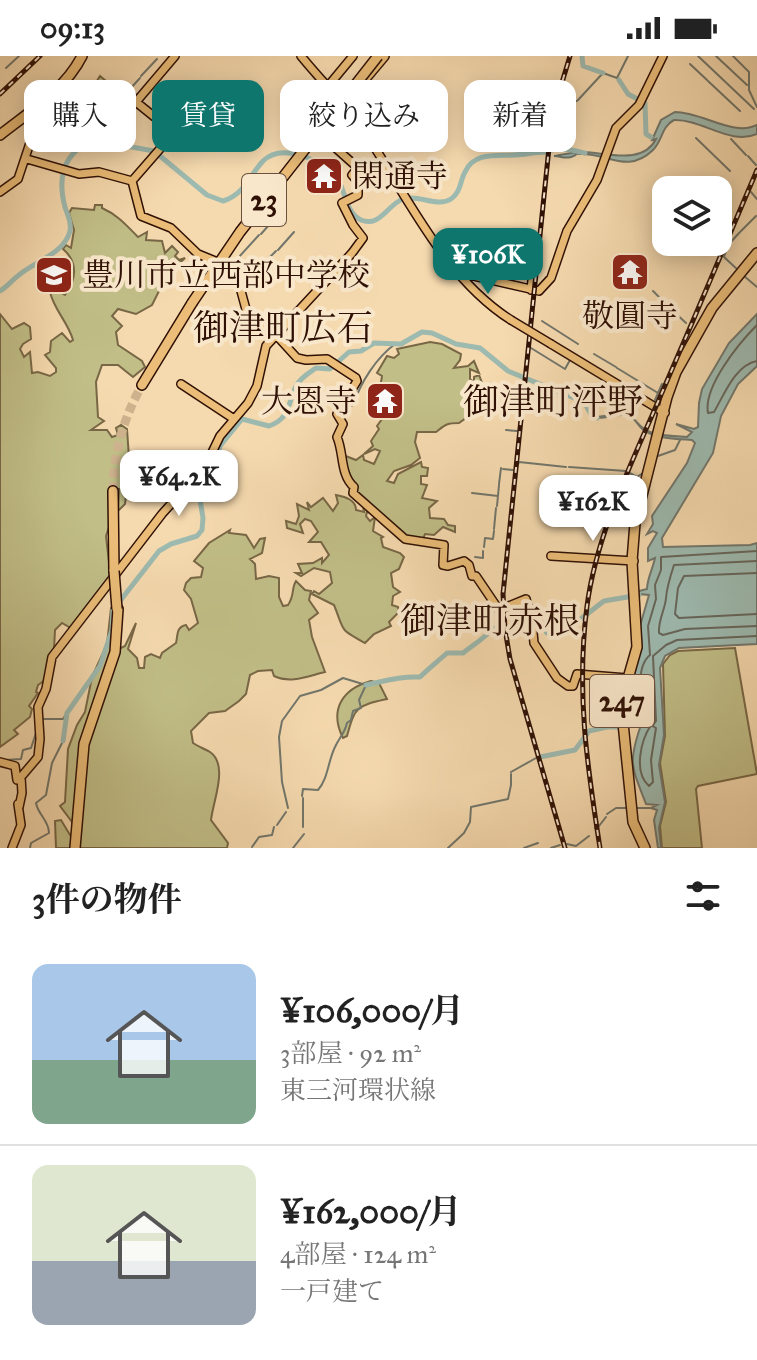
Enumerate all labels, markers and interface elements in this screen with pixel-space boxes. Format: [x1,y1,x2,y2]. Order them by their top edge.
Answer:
text: 09:13 [40,10,105,46]
chip: 購入 [24,80,136,152]
chip: 賃貸 [152,80,264,152]
chip: 絞り込み [280,80,448,152]
chip: 新着 [464,80,576,152]
temple icon: 閑通寺 [303,155,345,197]
place label: 閑通寺 [352,157,448,196]
road number: 23 [242,174,286,226]
map controls [652,176,732,256]
button: layers [652,176,732,256]
pin: ¥106K [432,228,544,296]
text: ¥106K [451,238,525,270]
temple icon: 敬圓寺 [609,251,651,293]
school or university icon: 豊川市立西部中学校 [33,254,75,296]
place label: 豊川市立西部中学校 [82,256,370,295]
place label: 敬圓寺 [582,297,678,336]
district label: 御津町広石 [193,306,373,350]
temple icon: 大恩寺 [364,380,406,422]
district label: 御津町泙野 [463,380,643,424]
place label: 大恩寺 [261,382,357,421]
pin: ¥64.2K [114,450,244,518]
text: ¥64.2K [138,460,220,492]
pin: ¥162K [537,475,649,543]
text: ¥162K [557,485,629,517]
district label: 御津町赤根 [400,599,580,643]
road number: 247 [590,675,654,727]
icon: filters [681,874,725,918]
text: 3件の物件 [32,879,182,920]
text: ¥106,000/月 [280,990,464,1031]
icon: home [96,996,192,1092]
text: 3部屋 · 92 m² [280,1037,421,1069]
text: 東三河環状線 [280,1074,436,1106]
text: ¥162,000/月 [280,1191,462,1232]
icon: home [96,1197,192,1293]
text: 4部屋 · 124 m² [280,1238,436,1270]
text: 一戸建て [280,1275,384,1307]

